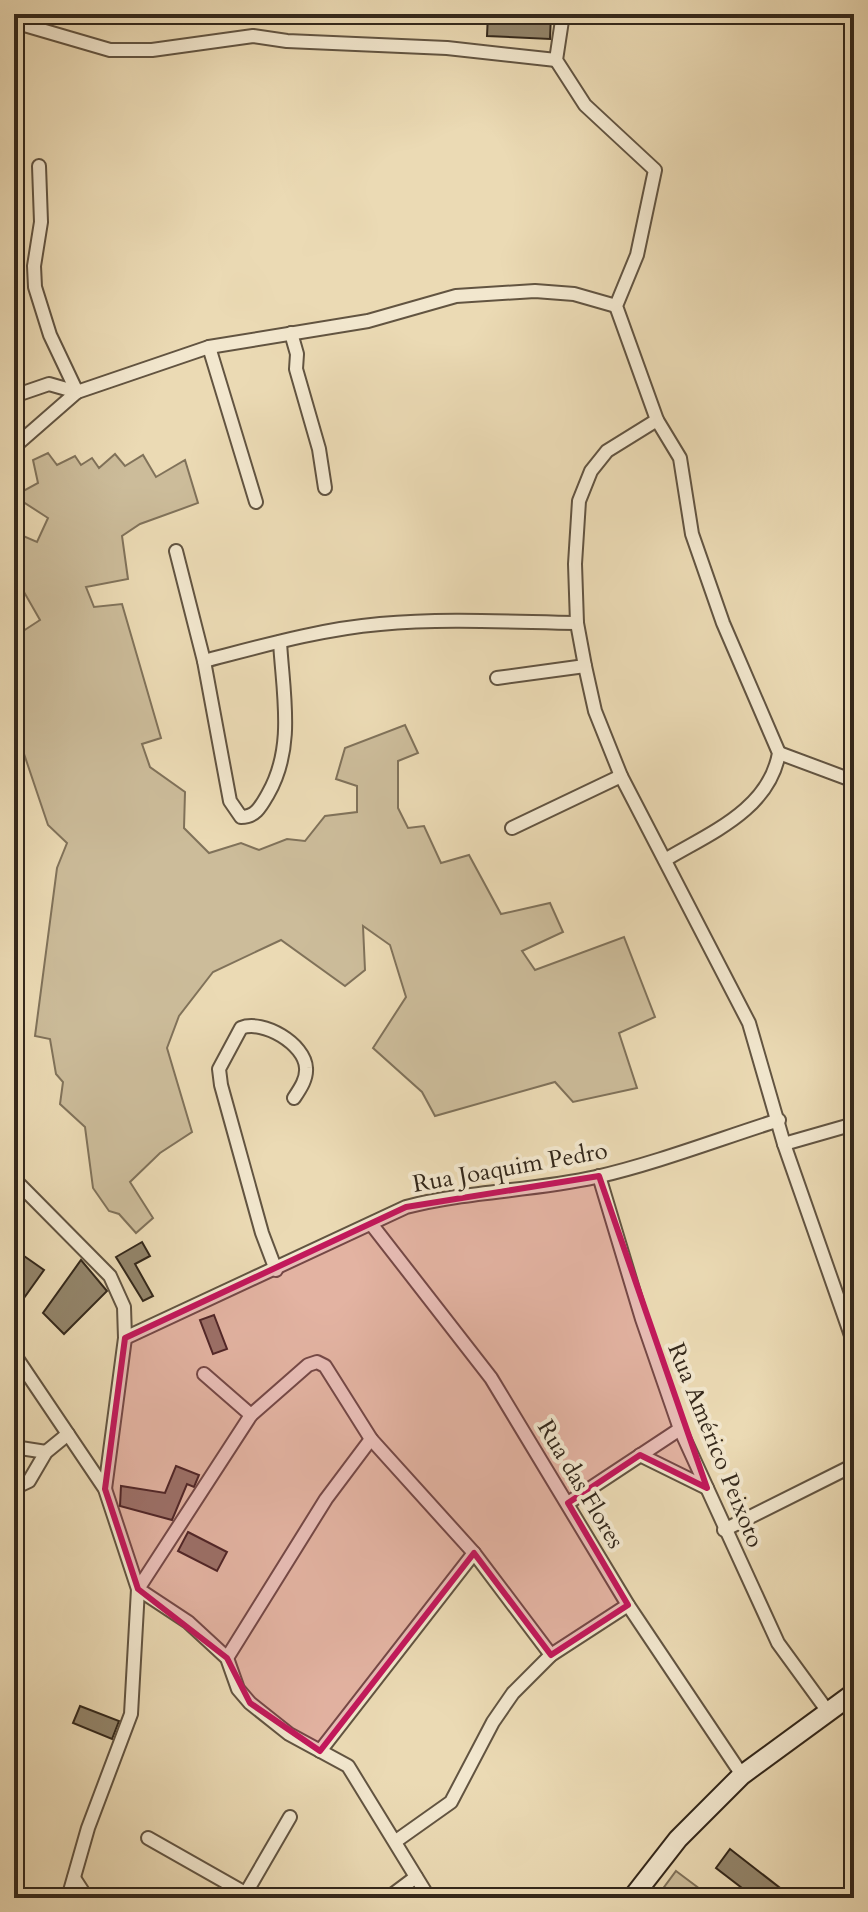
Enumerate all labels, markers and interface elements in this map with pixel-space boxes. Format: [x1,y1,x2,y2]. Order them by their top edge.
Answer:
street label: Rua Joaquim Pedro [410,1134,610,1201]
street label: Rua Américo Peixoto [659,1338,772,1552]
street label: Rua das Flores [529,1414,632,1555]

